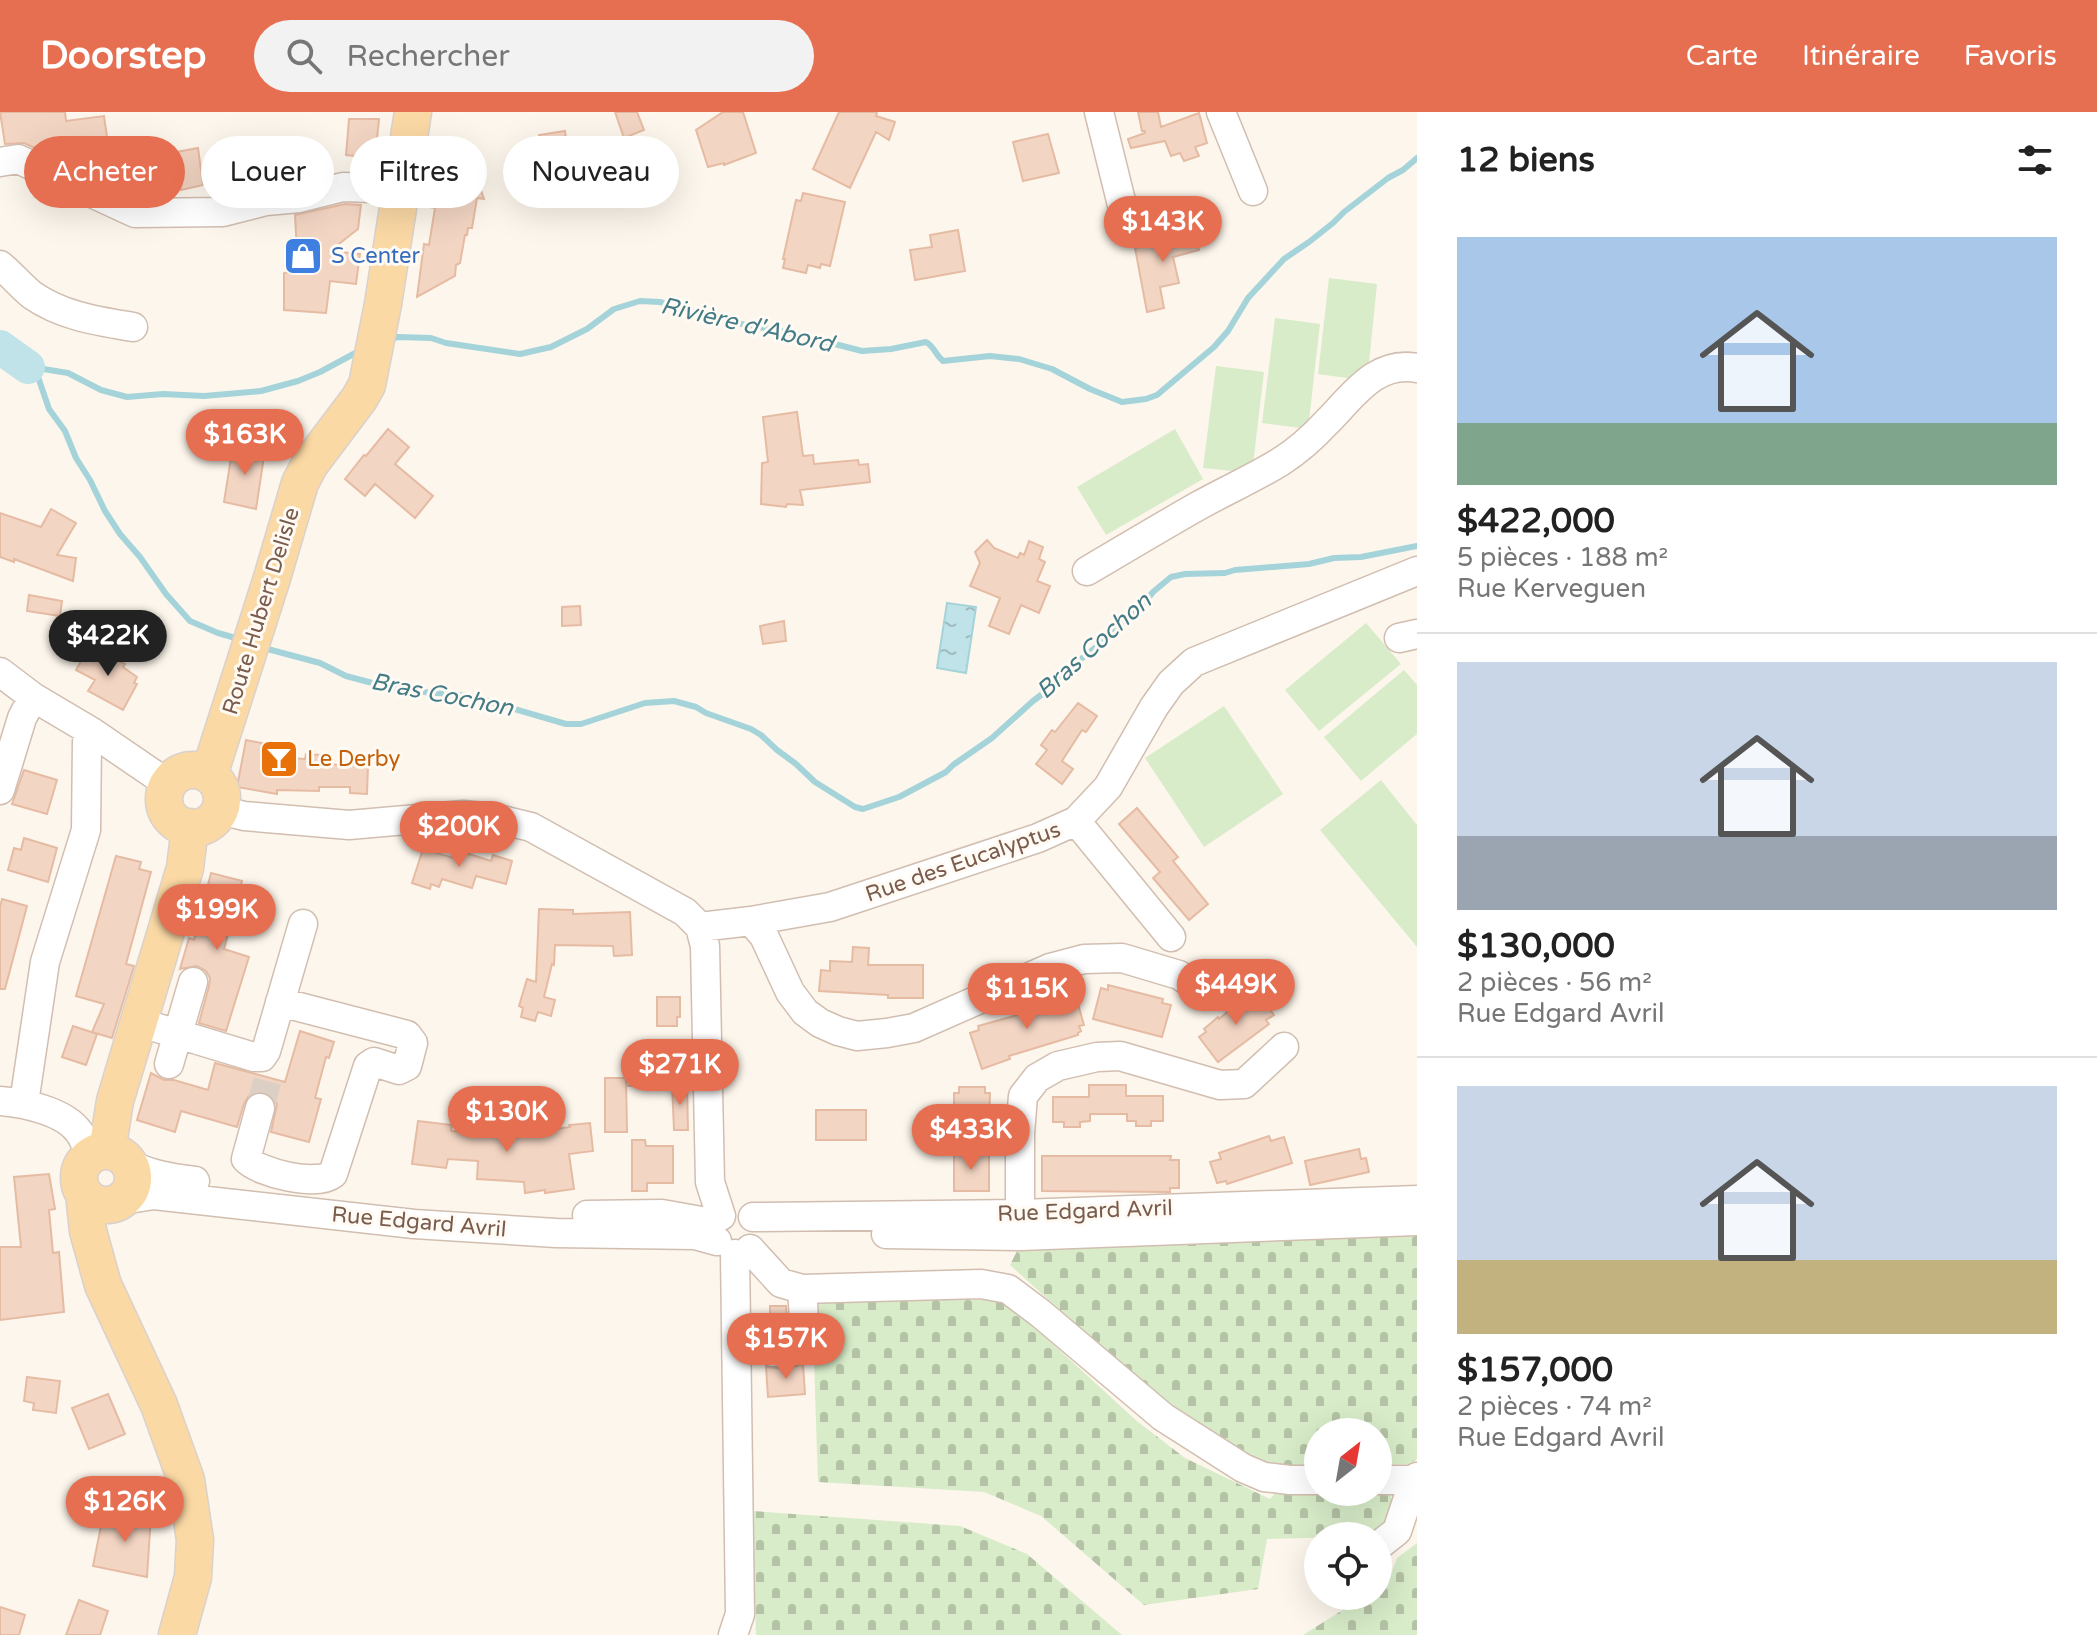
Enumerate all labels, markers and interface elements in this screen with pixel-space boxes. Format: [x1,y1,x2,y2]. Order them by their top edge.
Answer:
search box [254,20,814,92]
text: Doorstep [40,33,206,79]
icon: search [282,34,326,78]
text: Rechercher [346,38,510,75]
text: Carte [1686,39,1758,73]
text: Itinéraire [1802,39,1920,73]
text: Favoris [1964,39,2057,73]
chip: Acheter [24,136,185,208]
chip: Louer [201,136,334,208]
chip: Filtres [350,136,487,208]
chip: Nouveau [503,136,679,208]
icon: filters [2013,138,2057,182]
text: 12 biens [1457,140,1595,181]
pin: $143K [1107,196,1219,264]
text: $143K [1122,206,1204,237]
shop icon: S Center [282,235,324,277]
place label: S Center [331,243,420,269]
icon: home [1685,289,1829,433]
water label: Rivière d'Abord [658,291,839,360]
pin: $163K [189,409,301,477]
text: $163K [204,419,286,450]
text: $422,000 [1457,501,1615,542]
street label: Route Hubert Delisle [217,504,305,718]
text: 5 pièces · 188 m² [1457,542,1668,573]
text: Rue Kerveguen [1457,573,1646,604]
water label: Bras Cochon [1031,586,1158,705]
pin: $422K [52,610,164,678]
text: $422K [67,620,149,651]
water label: Bras Cochon [368,667,517,723]
icon: home [1685,714,1829,858]
bar icon: Le Derby [258,738,300,780]
place label: Le Derby [307,746,401,772]
pin: $200K [403,801,515,869]
text: $200K [418,811,500,842]
street label: Rue des Eucalyptus [862,816,1064,908]
pin: $199K [161,884,273,952]
text: $199K [176,894,258,925]
text: $130,000 [1457,926,1615,967]
pin: $449K [1180,959,1292,1027]
pin: $115K [971,963,1083,1031]
text: 2 pièces · 56 m² [1457,967,1652,998]
text: $449K [1195,969,1277,1000]
text: $115K [986,973,1068,1004]
text: Rue Edgard Avril [1457,998,1664,1029]
pin: $271K [624,1039,736,1107]
text: $271K [639,1049,721,1080]
pin: $130K [451,1086,563,1154]
text: $130K [466,1096,548,1127]
pin: $433K [915,1104,1027,1172]
text: $433K [930,1114,1012,1145]
icon: home [1685,1138,1829,1282]
street label: Rue Edgard Avril [997,1195,1173,1227]
street label: Rue Edgard Avril [330,1201,508,1243]
pin: $157K [730,1313,842,1381]
text: $157K [745,1323,827,1354]
text: $157,000 [1457,1350,1613,1391]
text: 2 pièces · 74 m² [1457,1391,1652,1422]
north arrow [1304,1418,1392,1506]
map controls [1304,1418,1392,1610]
text: Rue Edgard Avril [1457,1422,1664,1453]
pin: $126K [69,1476,181,1544]
text: $126K [84,1486,166,1517]
button: locate [1304,1522,1392,1610]

